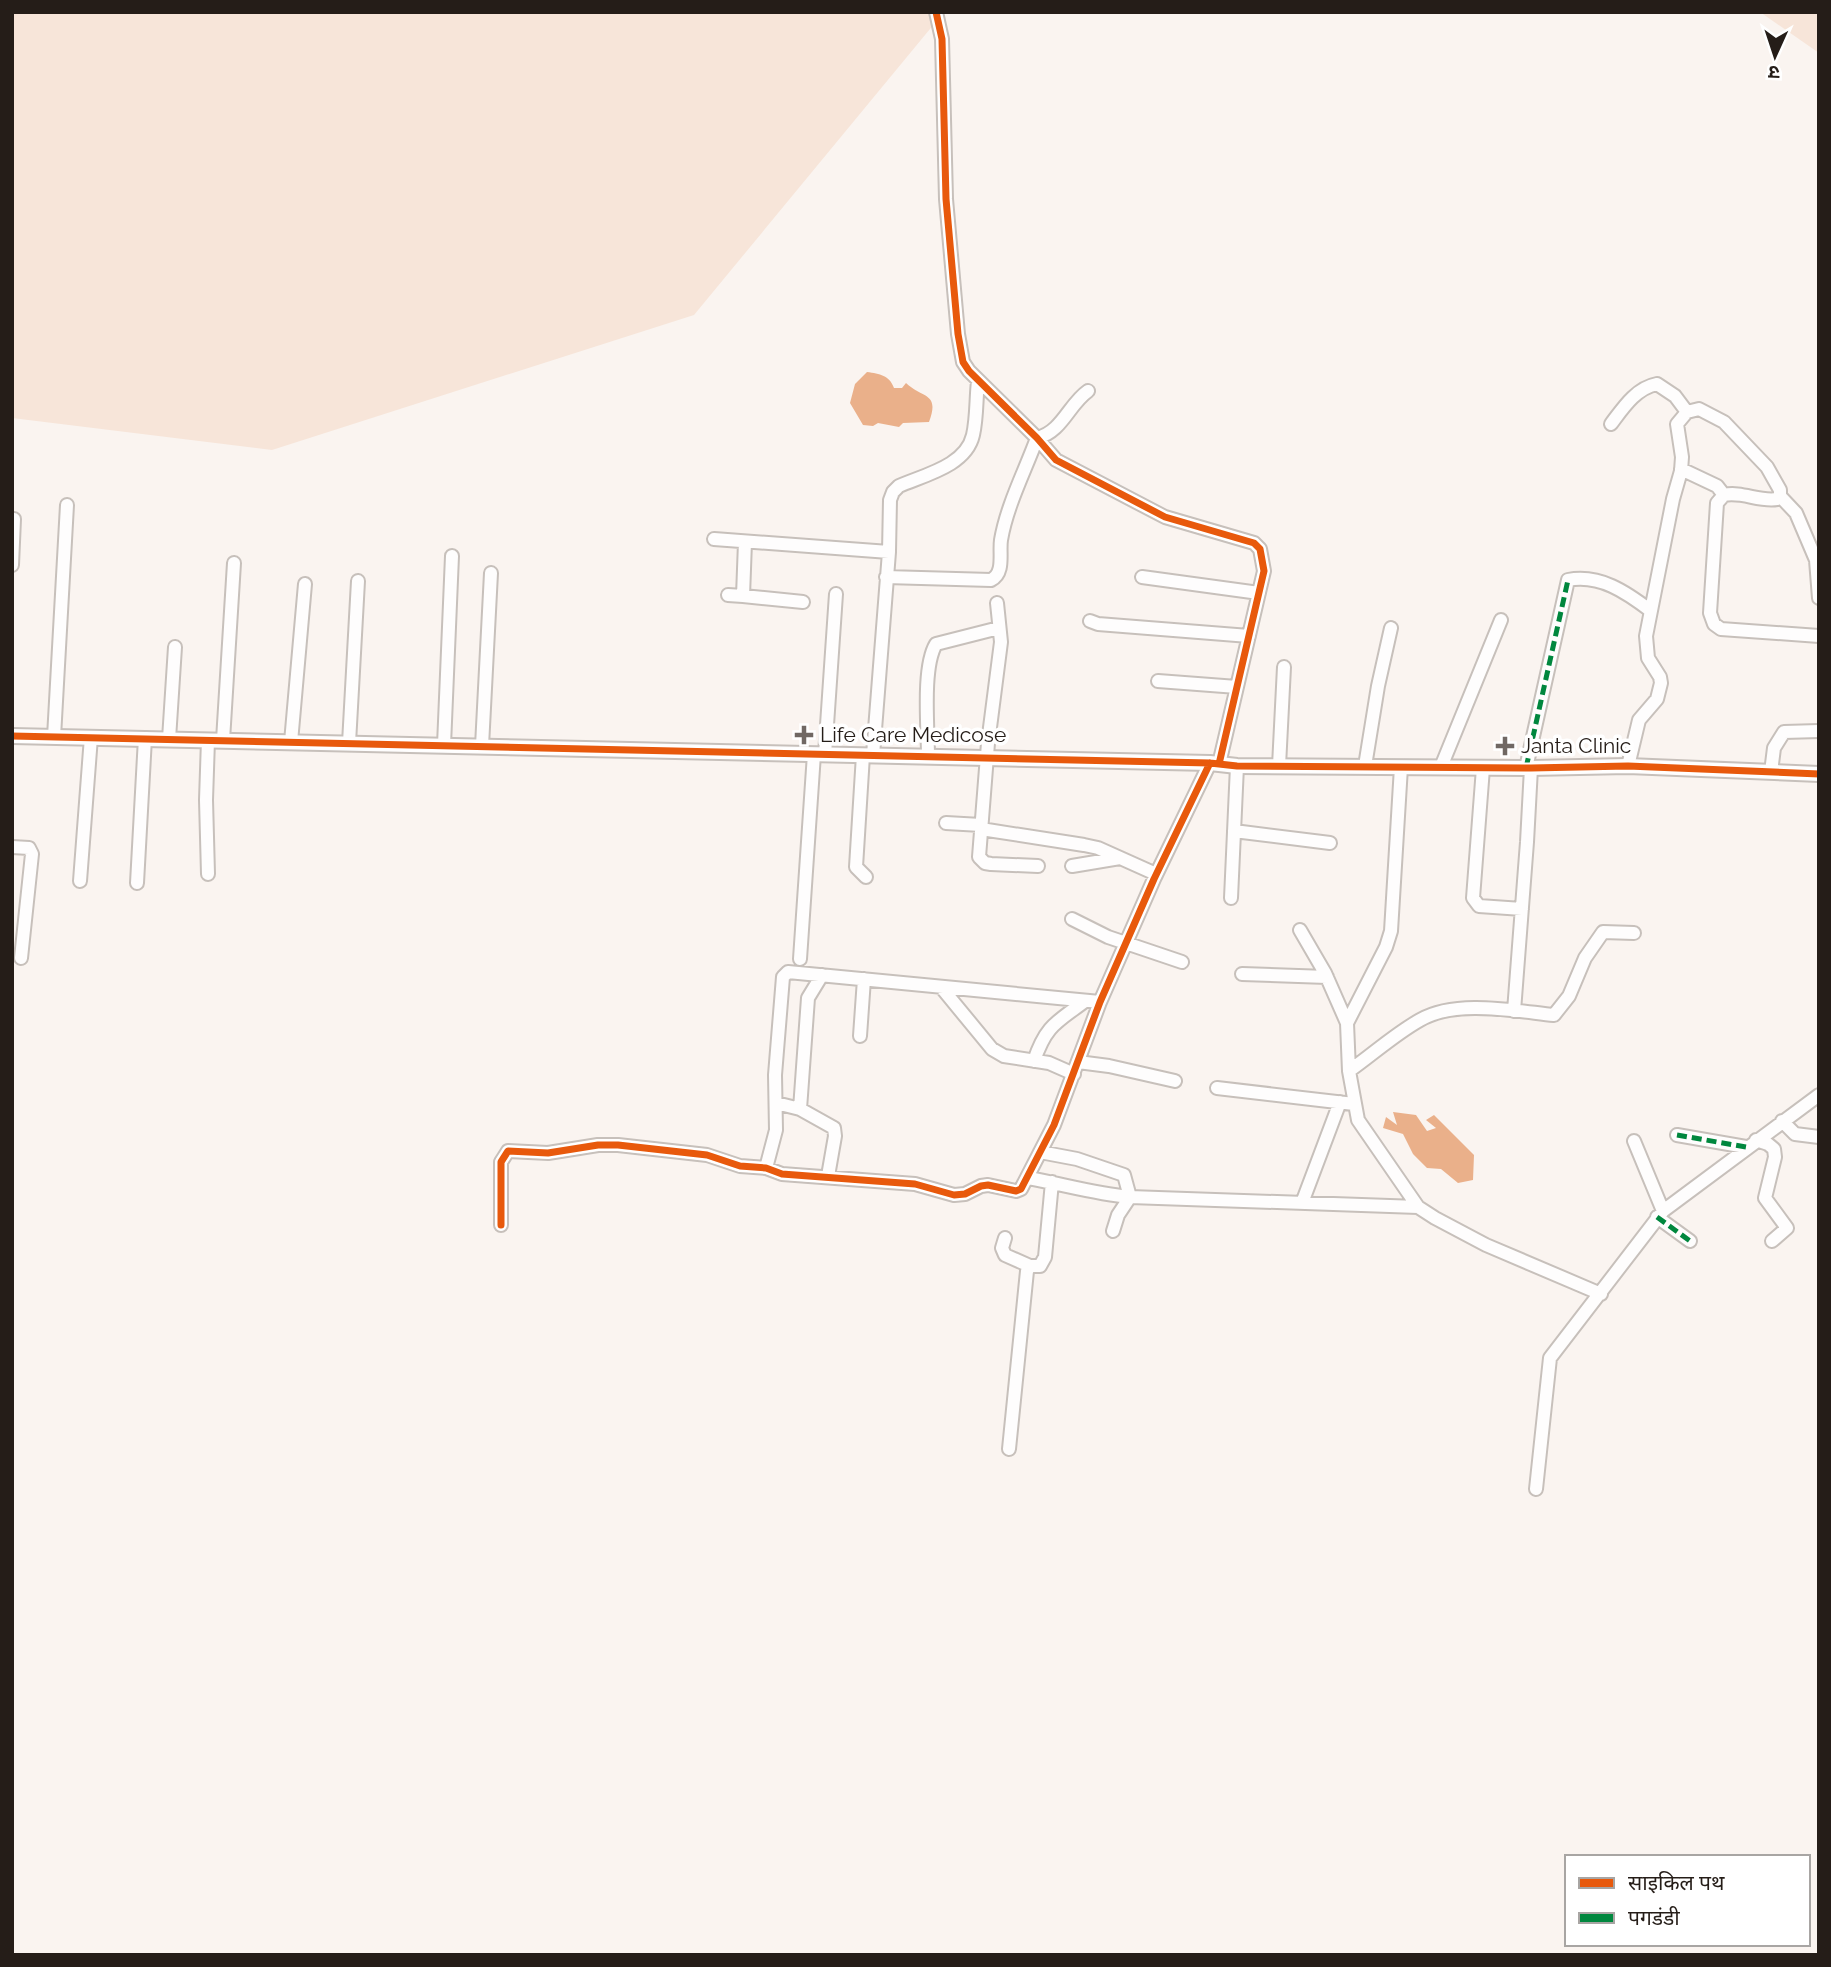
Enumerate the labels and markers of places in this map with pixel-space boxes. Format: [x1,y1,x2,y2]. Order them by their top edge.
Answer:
place label: Life Care Medicose [820,722,1006,747]
marker: Life Care Medicose [794,725,814,745]
place label: Janta Clinic [1521,733,1631,758]
marker: Janta Clinic [1495,736,1515,756]

